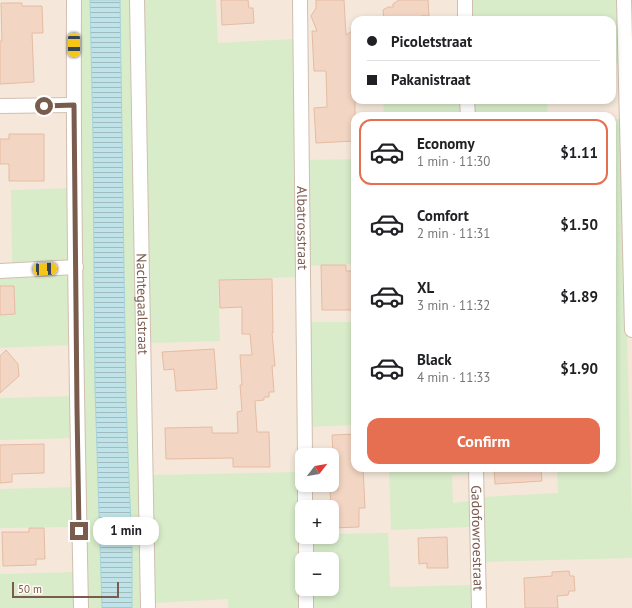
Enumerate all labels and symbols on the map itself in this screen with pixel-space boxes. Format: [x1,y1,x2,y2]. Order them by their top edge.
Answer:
car [68,33,80,57]
route start [35,97,53,115]
street label: Albatrosstraat [293,186,312,270]
street label: Nachtegaalstraat [133,253,152,355]
car [33,262,57,276]
north arrow [295,448,339,492]
street label: Gadofowroestraat [467,485,488,591]
callout: 1 min [93,517,159,545]
route end [70,522,88,540]
scale bar [12,580,119,599]

